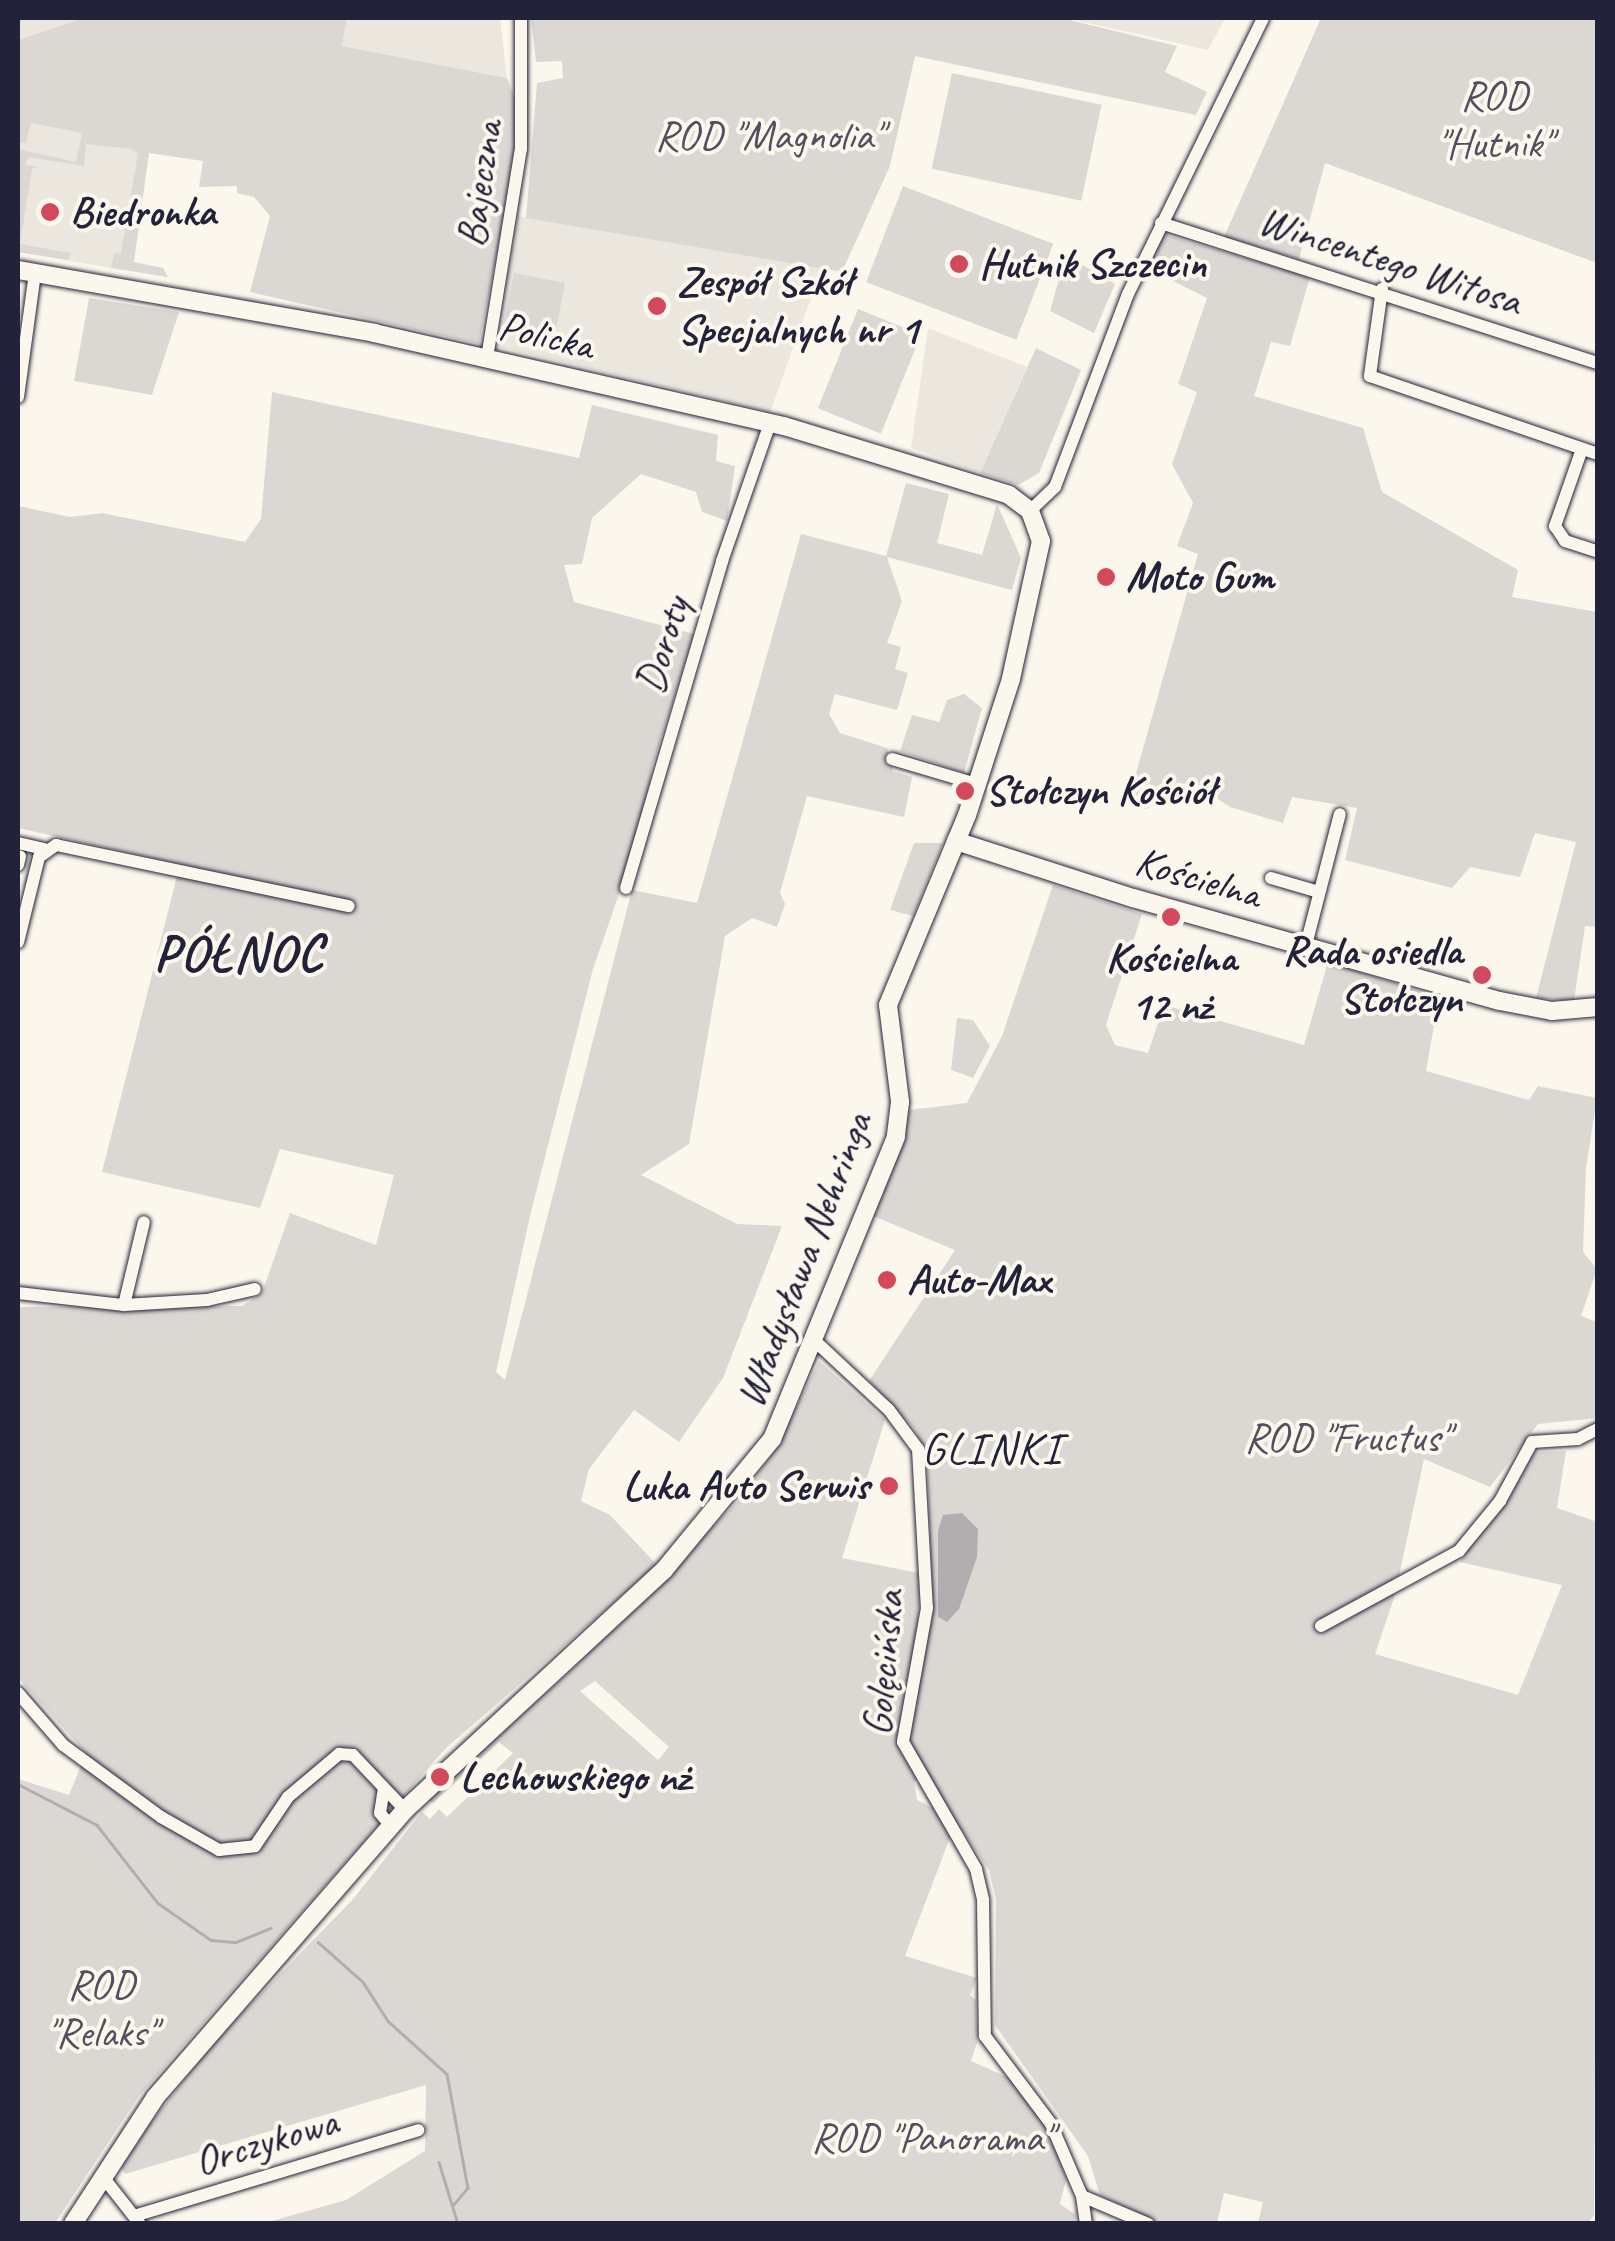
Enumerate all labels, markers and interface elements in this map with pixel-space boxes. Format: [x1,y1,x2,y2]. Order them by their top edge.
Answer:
park label: ROD "Hutnik" [1436,71,1552,170]
park label: ROD "Magnolia" [655,111,883,161]
street label: Bajeczna [446,118,514,250]
place label: Biedronka [70,187,216,237]
street label: Wincentego Witosa [1253,195,1527,327]
marker: Biedronka [39,201,61,223]
place label: Hutnik Szczecin [979,239,1206,289]
marker: Hutnik Szczecin [948,253,970,275]
place label: Zespół Szkół Specjalnych nr 1 [677,257,918,356]
marker: Zespół Szkół Specjalnych nr 1 [646,295,668,317]
street label: Policka [494,301,598,371]
place label: Moto Gum [1126,552,1271,602]
marker: Moto Gum [1095,566,1117,588]
street label: Doroty [625,591,701,699]
place label: Stołczyn Kościół [985,766,1214,816]
marker: Stołczyn Kościół [954,780,976,802]
street label: Kościelna [1130,836,1266,920]
marker: Kościelna 12 nż [1160,906,1182,928]
district label: PÓŁNOC [153,923,325,985]
place label: Rada osiedla Stołczyn [1281,926,1462,1024]
place label: Kościelna 12 nż [1106,933,1236,1032]
marker: Rada osiedla Stołczyn [1471,964,1493,986]
street label: Władysława Nehringa [725,1105,883,1415]
place label: Auto-Max [907,1255,1050,1305]
marker: Auto-Max [876,1269,898,1291]
park label: ROD "Fructus" [1244,1413,1450,1463]
district label: GLINKI [922,1422,1062,1476]
place label: Luka Auto Serwis [624,1461,869,1511]
marker: Luka Auto Serwis [878,1475,900,1497]
street label: Golęcińska [853,1588,915,1738]
place label: Lechowskiego nż [460,1752,689,1802]
marker: Lechowskiego nż [429,1766,451,1788]
park label: ROD "Relaks" [46,1960,156,2058]
street label: Orczykowa [188,2096,344,2188]
park label: ROD "Panorama" [811,2113,1053,2163]

